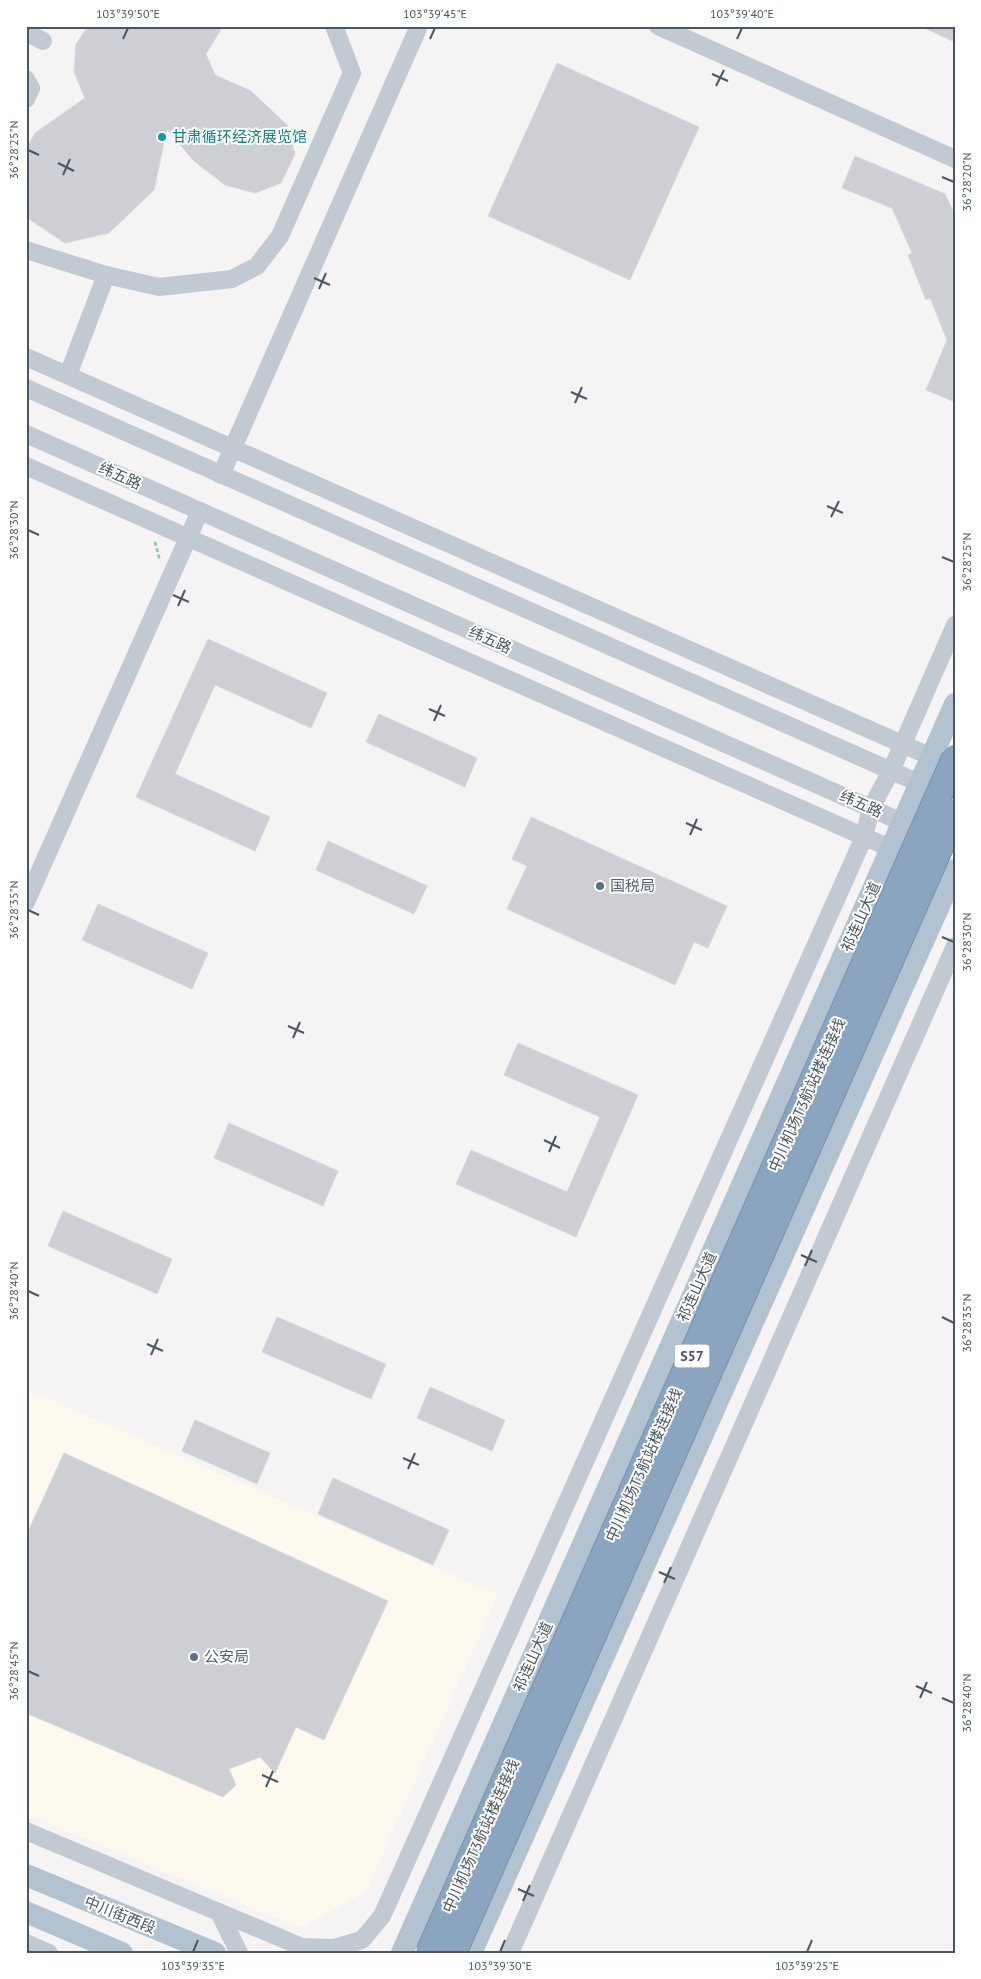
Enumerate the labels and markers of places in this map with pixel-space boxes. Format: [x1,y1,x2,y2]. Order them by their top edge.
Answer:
place label: 甘肃循环经济展览馆 [172,127,307,146]
marker: 甘肃循环经济展览馆 [156,131,168,143]
place label: 国税局 [610,876,655,895]
marker: 国税局 [594,880,606,892]
place label: 公安局 [204,1647,249,1666]
marker: 公安局 [188,1651,200,1663]

